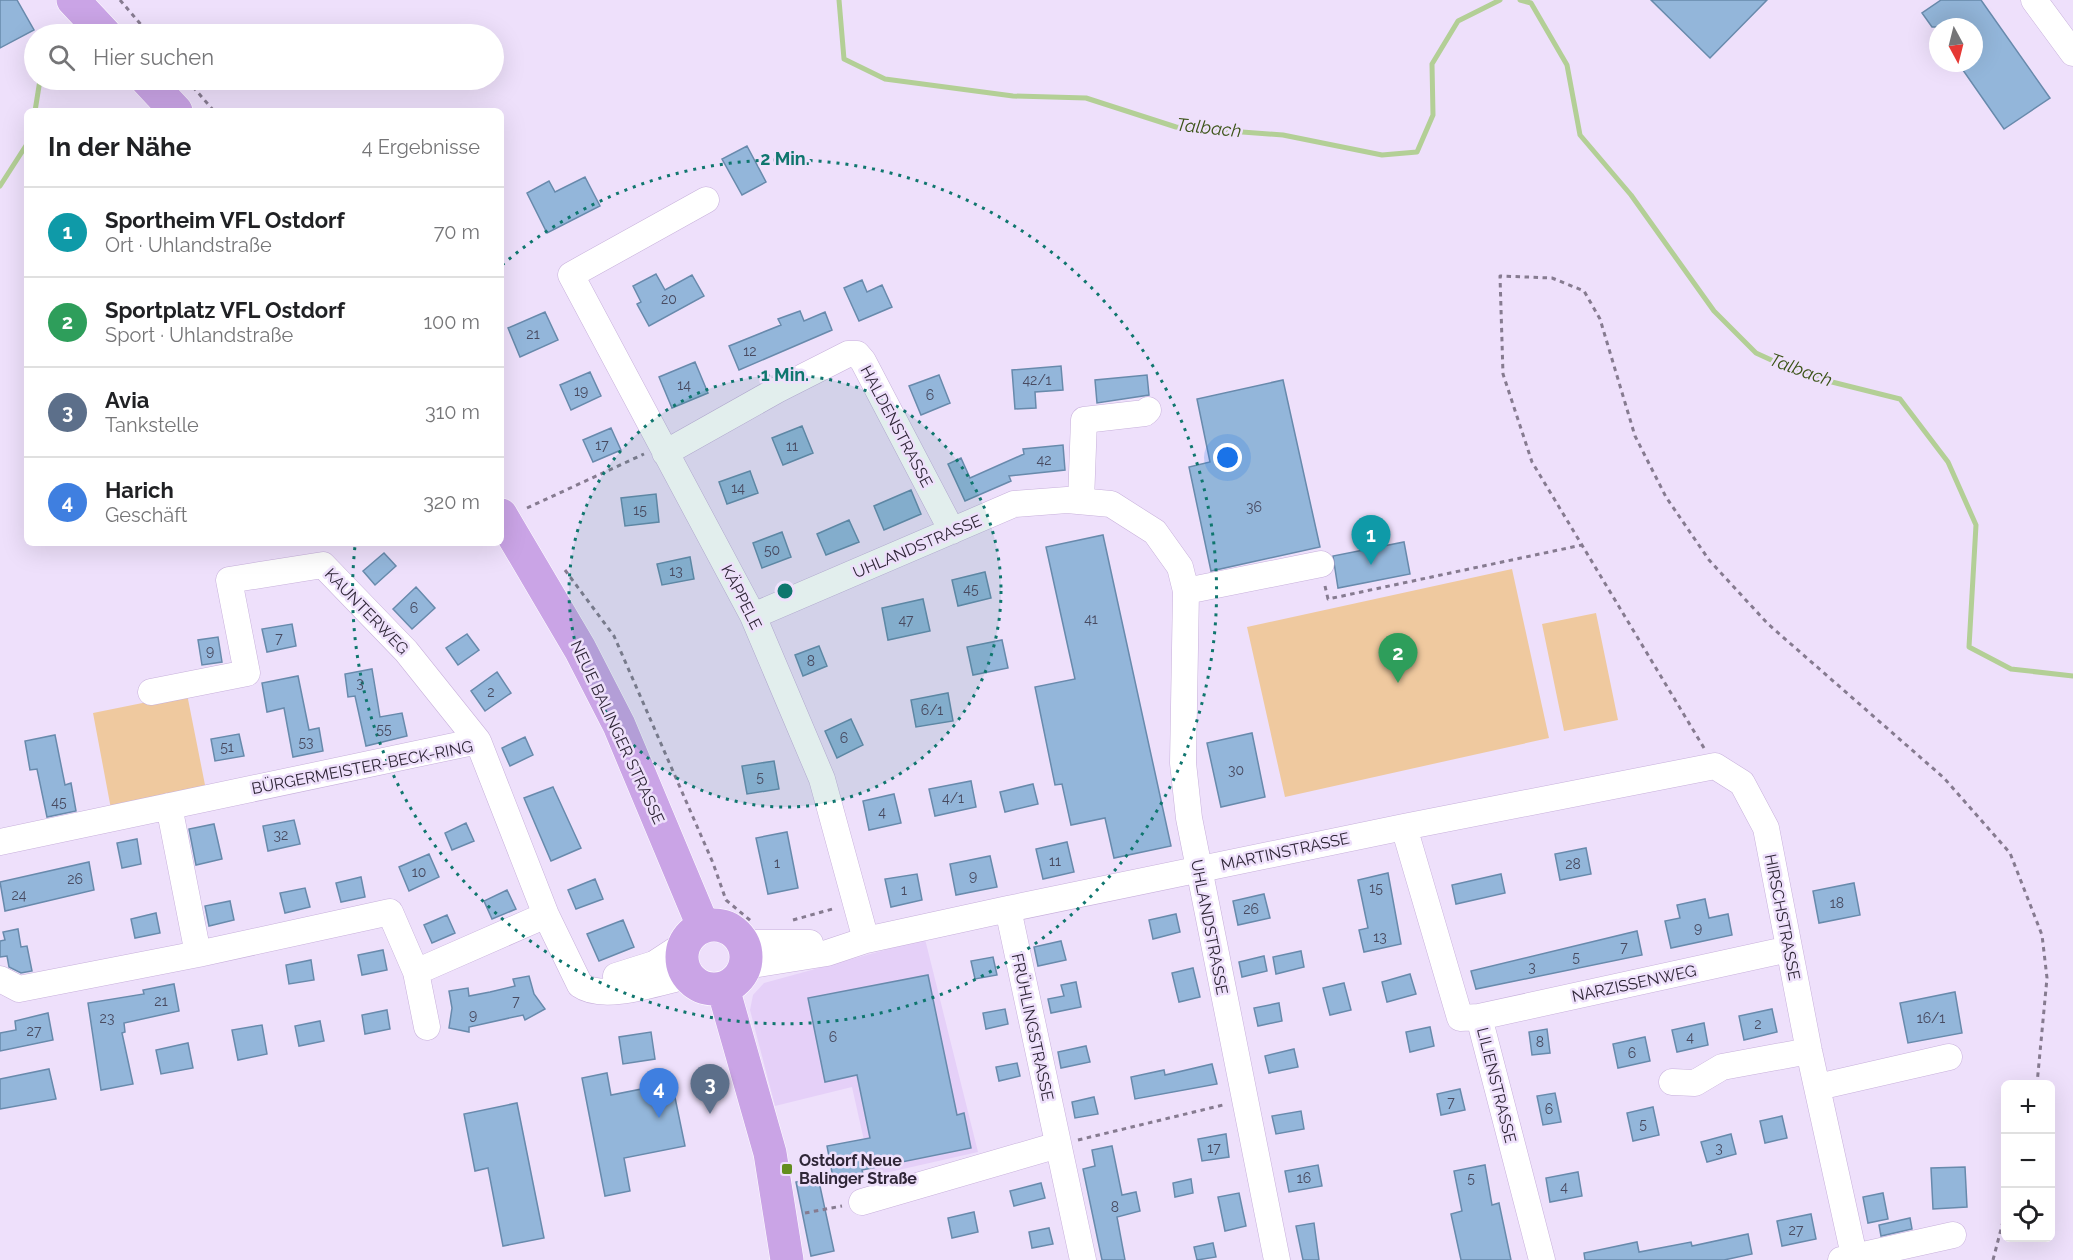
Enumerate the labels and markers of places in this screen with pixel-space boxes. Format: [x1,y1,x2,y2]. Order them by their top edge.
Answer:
pin: 1 [1352,516,1390,565]
centre of rings [775,581,795,601]
pin: 2 [1378,634,1418,683]
pin: 3 [690,1064,730,1114]
pin: 4 [640,1068,678,1118]
place label: Ostdorf Neue Balinger Straße [799,1151,917,1188]
marker: Ostdorf Neue Balinger Straße [780,1162,794,1176]

